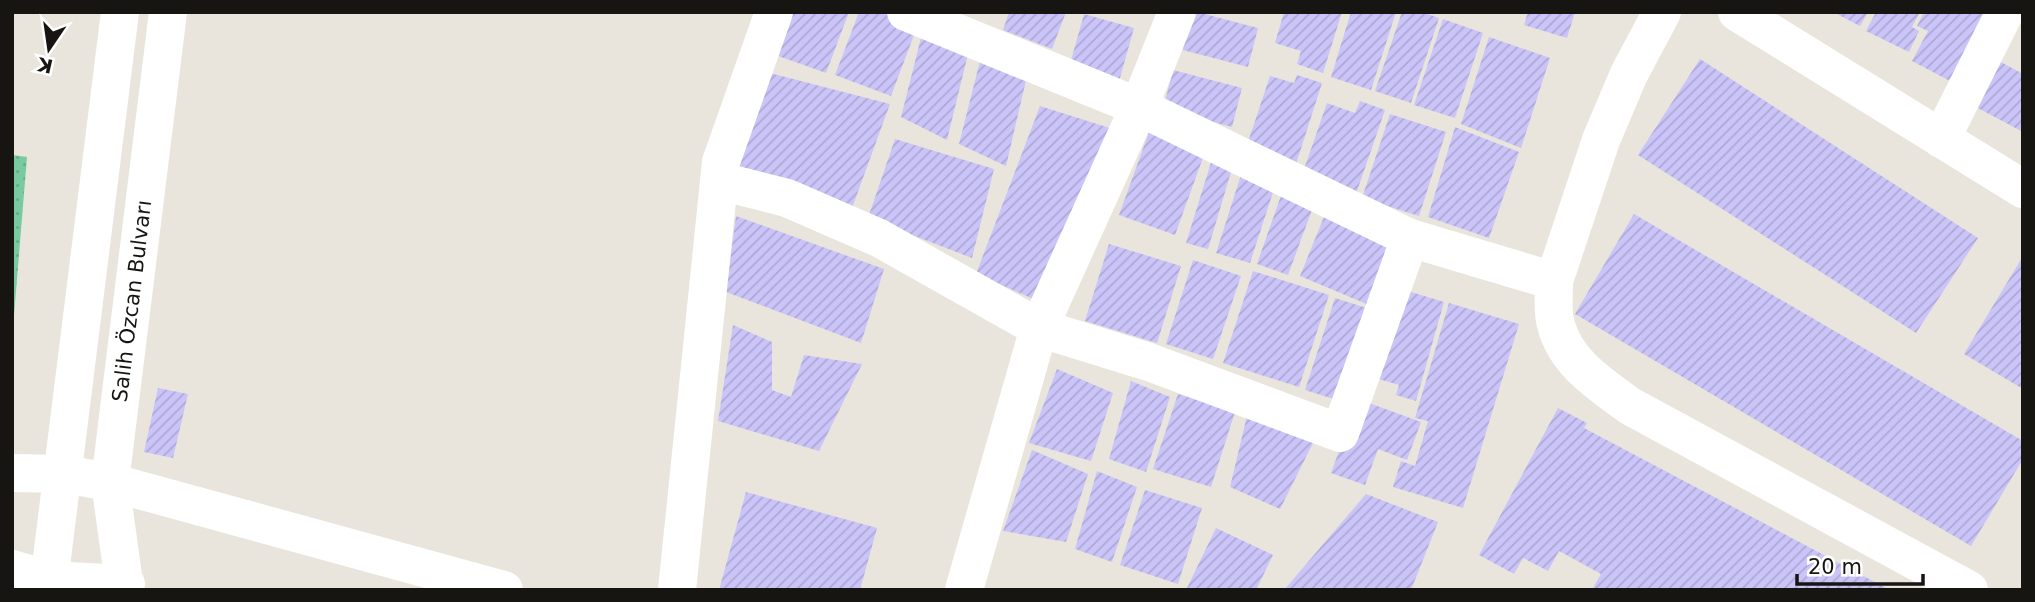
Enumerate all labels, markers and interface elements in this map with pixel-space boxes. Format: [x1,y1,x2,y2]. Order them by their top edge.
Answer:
north arrow [14,14,84,84]
text: K [34,53,55,78]
street label: Salih Özcan Bulvarı [107,199,156,403]
scale bar [1797,542,1923,586]
text: 20 m [1808,555,1862,579]

